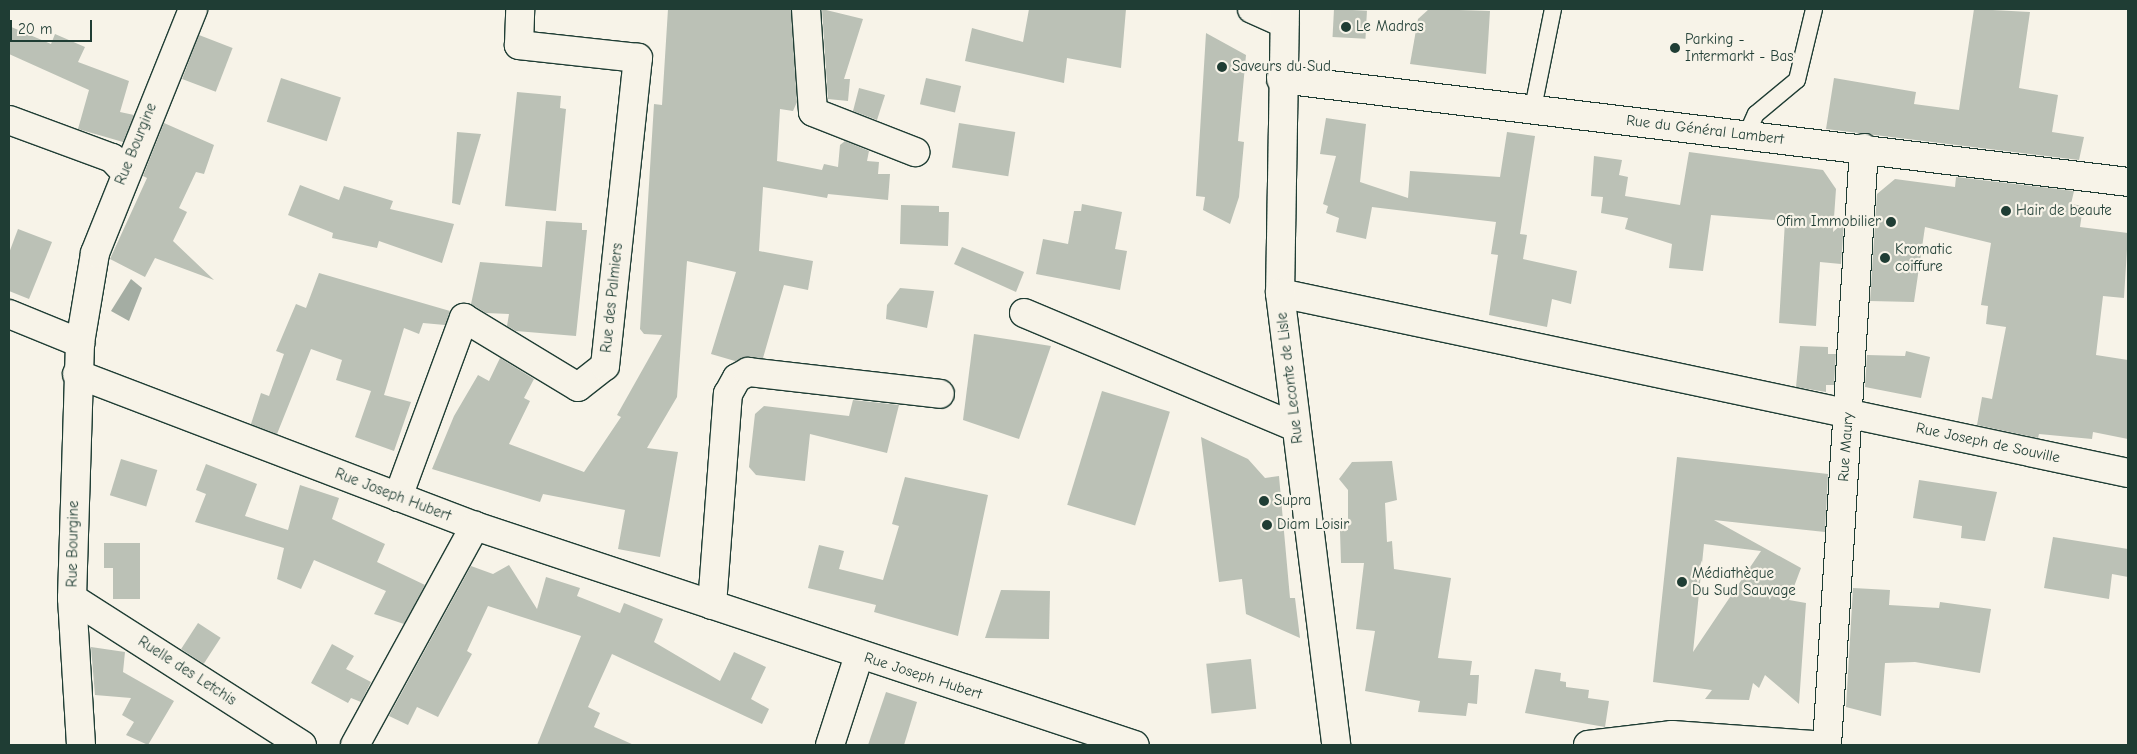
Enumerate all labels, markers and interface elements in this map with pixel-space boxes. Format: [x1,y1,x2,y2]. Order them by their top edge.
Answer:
scale bar [12,10,95,42]
place label: Le Madras [1356,18,1424,36]
text: 20 m [18,20,52,38]
marker: Le Madras [1340,21,1352,33]
place label: Parking - Intermarkt - Bas [1685,30,1793,65]
marker: Parking - Intermarkt - Bas [1669,42,1681,54]
place label: Saveurs du Sud [1232,58,1331,76]
marker: Saveurs du Sud [1216,61,1228,73]
street label: Rue Bourgine [111,100,161,188]
street label: Rue du Général Lambert [1625,111,1785,149]
place label: Hair de beaute [2016,202,2112,220]
marker: Hair de beaute [2000,205,2012,217]
place label: Ofim Immobilier [1776,213,1881,231]
marker: Ofim Immobilier [1885,216,1897,228]
place label: Kromatic coiffure [1895,240,1952,275]
street label: Rue des Palmiers [597,242,627,354]
marker: Kromatic coiffure [1879,252,1891,264]
street label: Rue Leconte de Lisle [1273,311,1307,445]
street label: Rue Maury [1835,412,1857,482]
street label: Rue Joseph de Souville [1914,419,2062,467]
street label: Rue Joseph Hubert [332,465,454,525]
place label: Supra [1274,492,1311,510]
marker: Supra [1258,495,1270,507]
street label: Rue Bourgine [63,500,83,588]
place label: Diam Loisir [1277,516,1349,534]
marker: Diam Loisir [1261,519,1273,531]
place label: Médiathèque Du Sud Sauvage [1692,564,1796,599]
marker: Médiathèque Du Sud Sauvage [1676,576,1688,588]
street label: Ruelle des Letchis [135,633,239,709]
street label: Rue Joseph Hubert [862,648,984,704]

